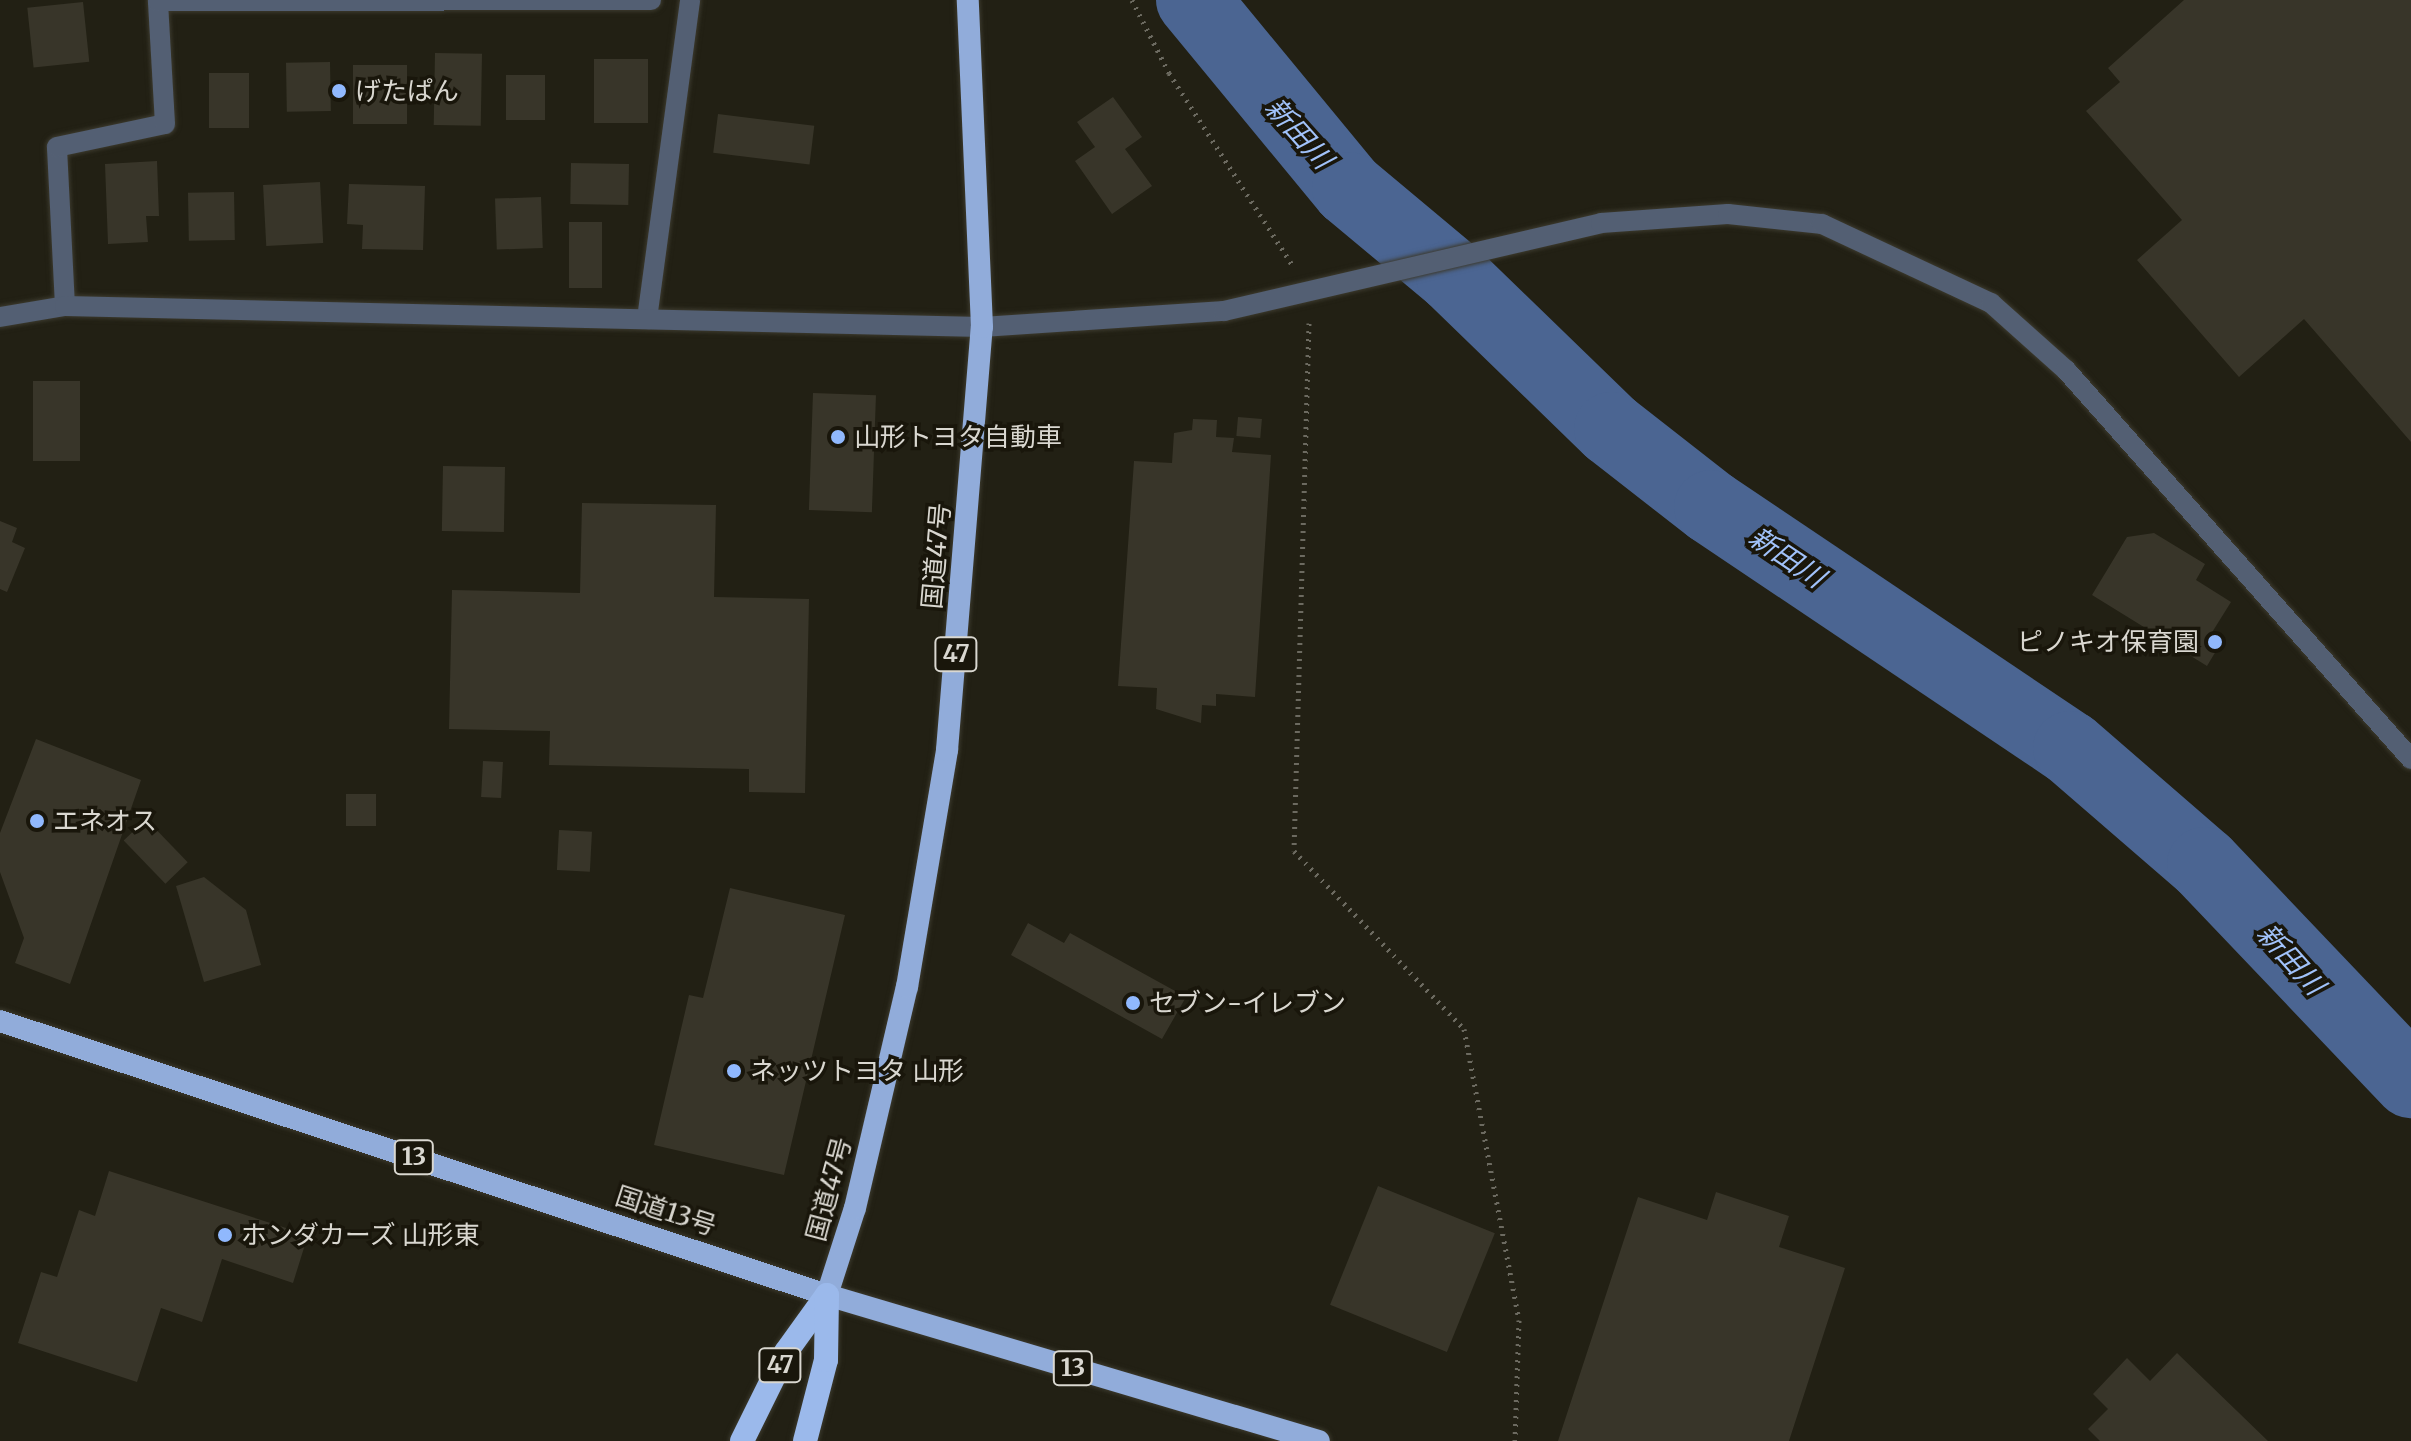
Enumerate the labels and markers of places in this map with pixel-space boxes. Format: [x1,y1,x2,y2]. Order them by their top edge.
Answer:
place label: げたぱん [355,75,459,107]
marker: げたぱん [330,82,348,100]
place label: 山形トヨタ自動車 [854,421,1062,453]
marker: 山形トヨタ自動車 [829,428,847,446]
place label: ピノキオ保育園 [2017,626,2199,658]
marker: ピノキオ保育園 [2206,633,2224,651]
place label: エネオス [53,805,157,837]
marker: エネオス [28,812,46,830]
place label: セブン-イレブン [1149,987,1346,1019]
marker: セブン-イレブン [1124,994,1142,1012]
place label: ネッツトヨタ 山形 [750,1055,964,1087]
marker: ネッツトヨタ 山形 [725,1062,743,1080]
place label: ホンダカーズ 山形東 [241,1219,481,1251]
marker: ホンダカーズ 山形東 [216,1226,234,1244]

